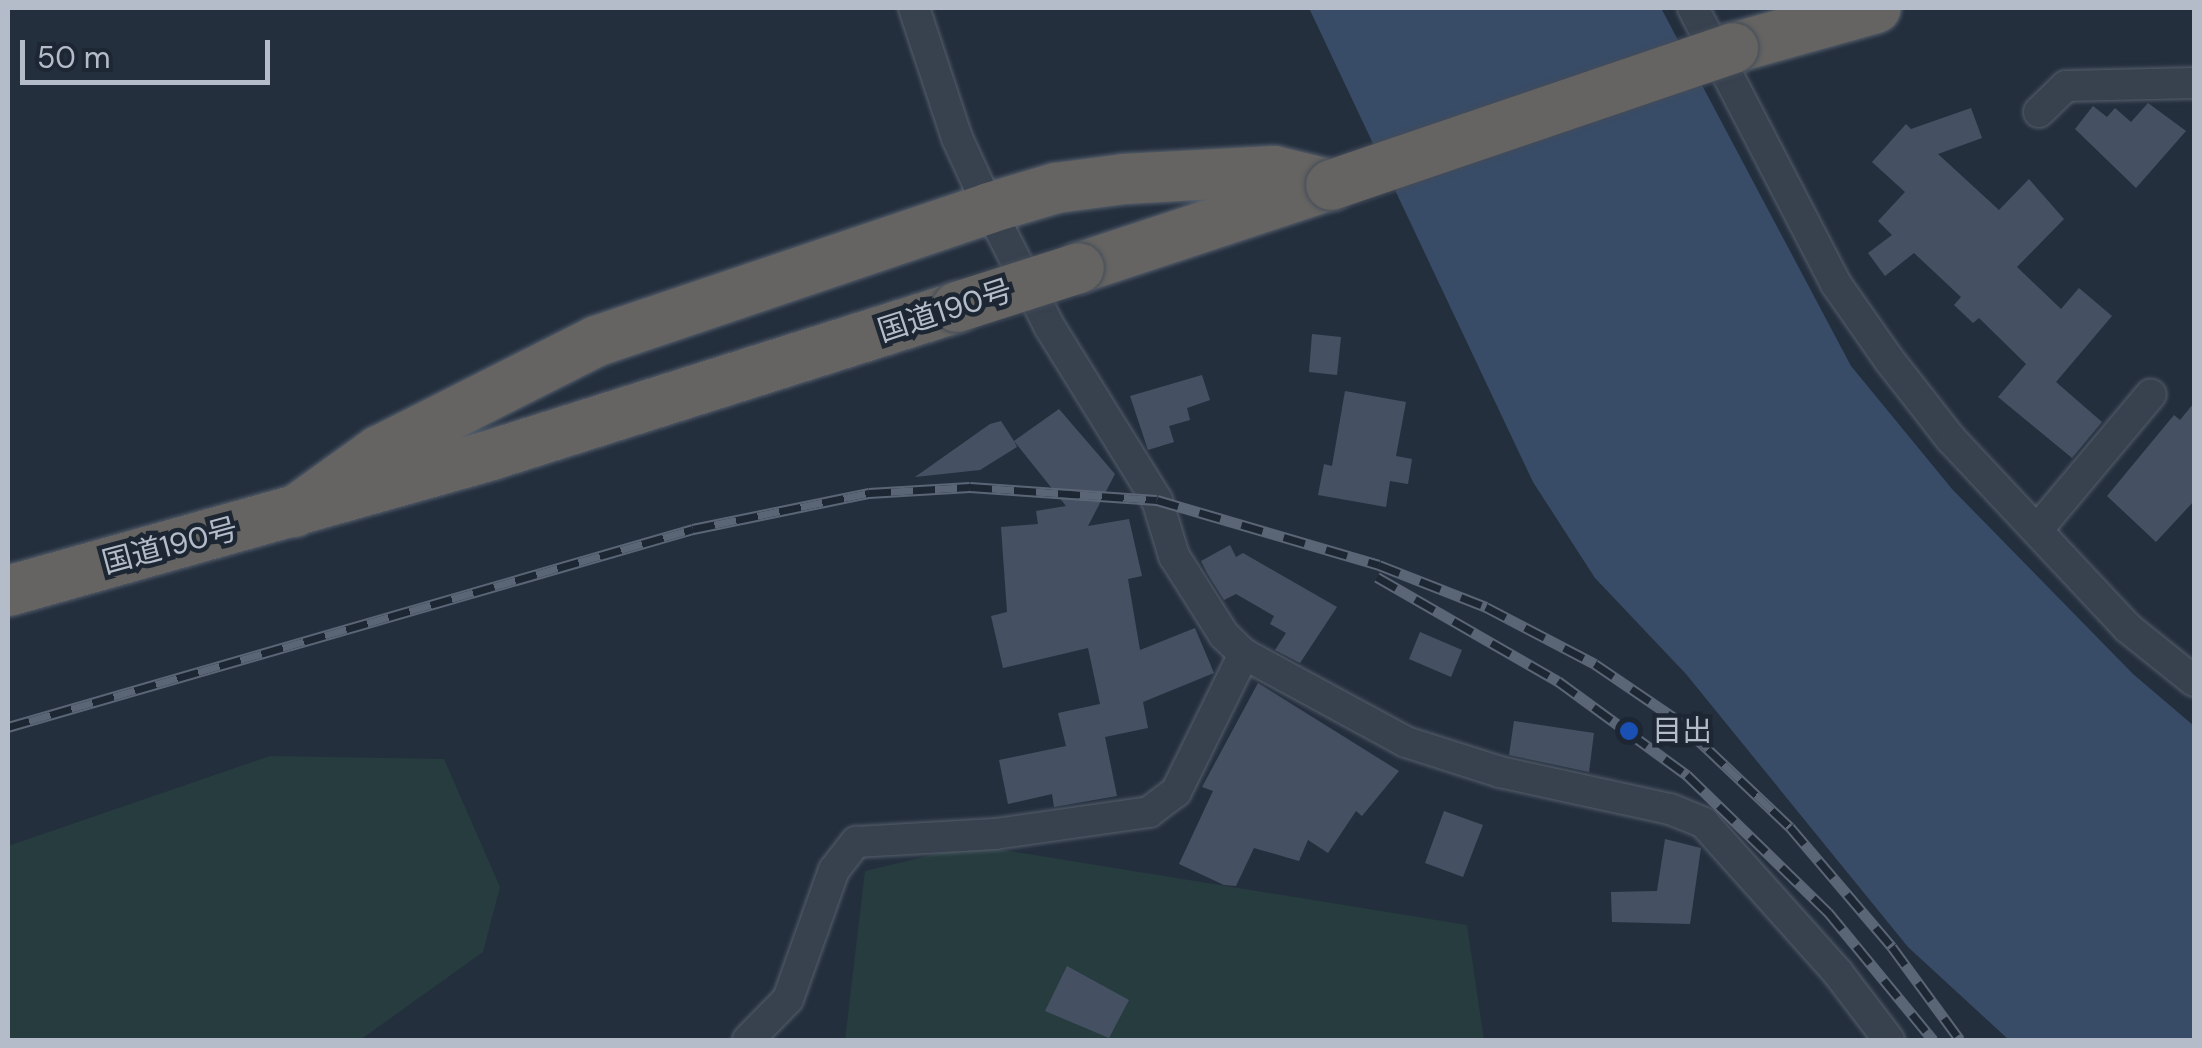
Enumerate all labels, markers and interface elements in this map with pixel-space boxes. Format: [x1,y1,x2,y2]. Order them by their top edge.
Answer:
scale bar [25,20,275,82]
text: 50 m [37,38,111,77]
street label: 国道190号 [873,272,1017,350]
street label: 国道190号 [98,511,242,581]
place label: 目出 [1652,713,1712,749]
marker: 目出 [1616,718,1642,744]

